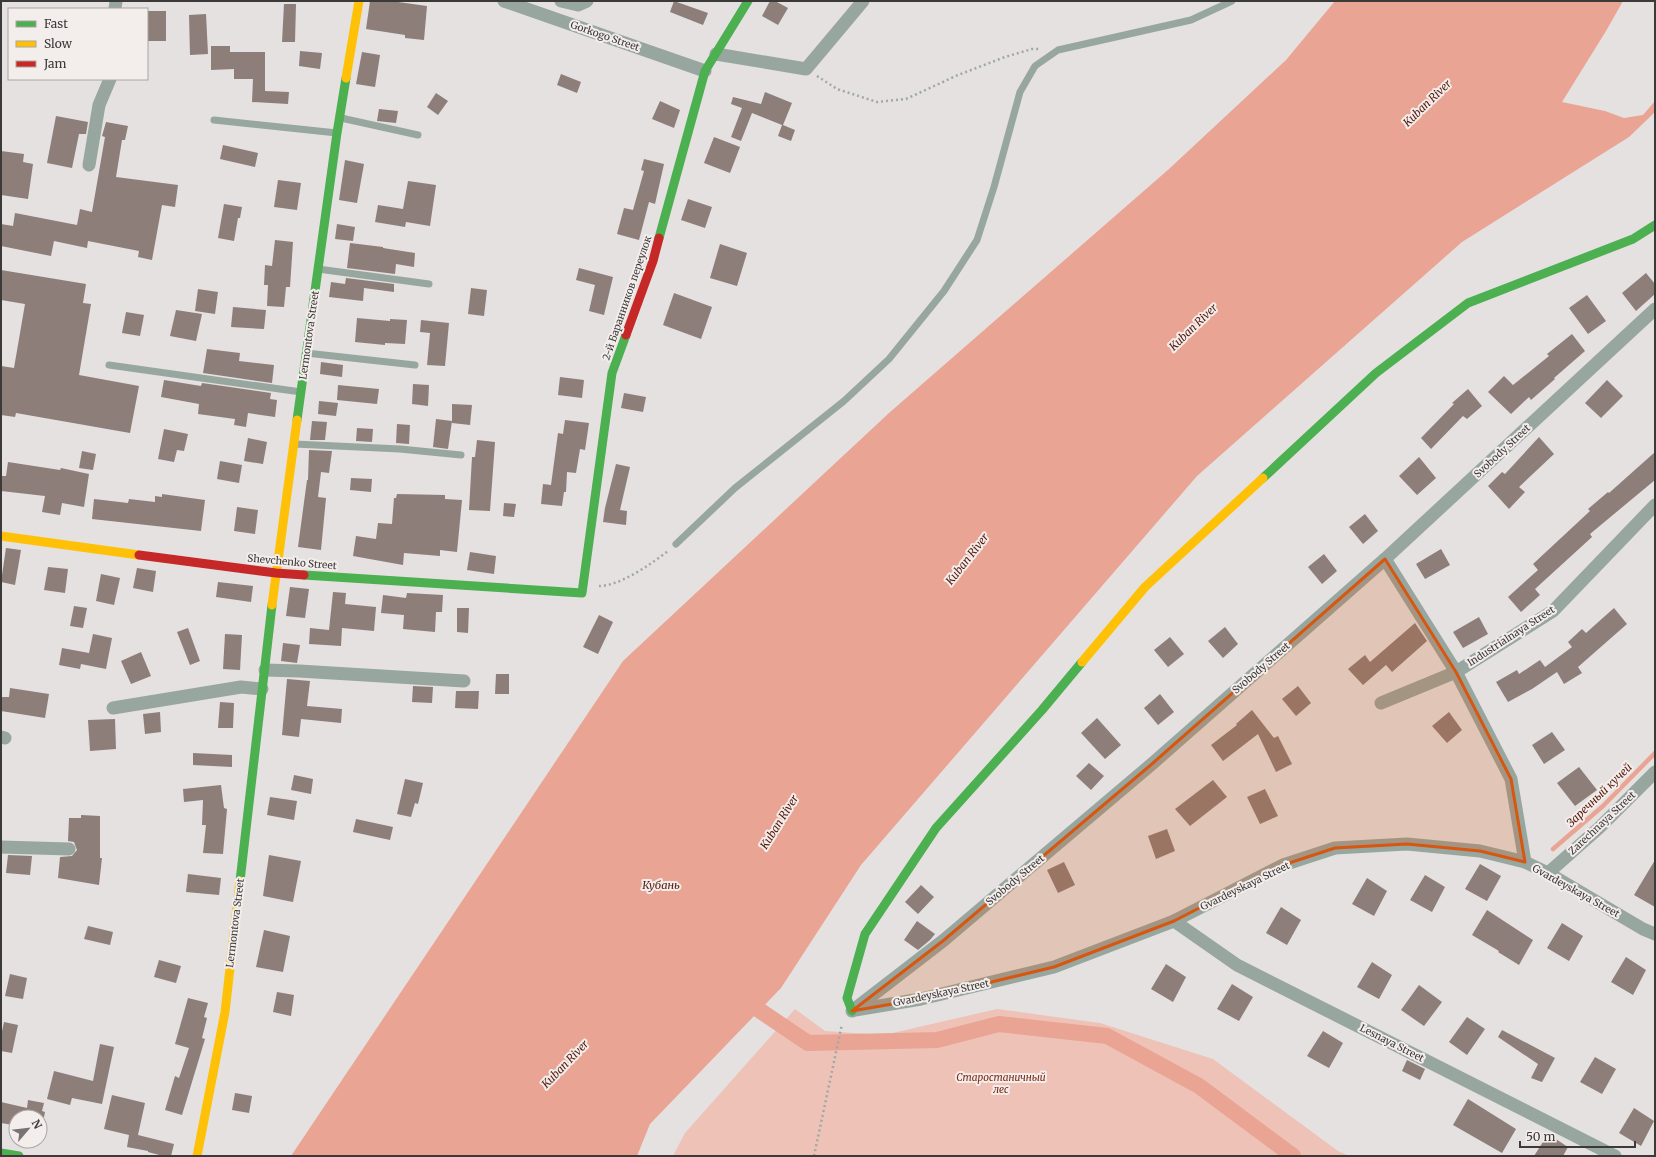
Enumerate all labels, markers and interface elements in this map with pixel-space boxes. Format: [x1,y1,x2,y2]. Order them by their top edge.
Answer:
legend [8,8,148,80]
text: Fast [44,16,68,31]
street label: Gorkogo Street [569,18,641,54]
text: Slow [44,36,73,51]
text: Jam [43,56,67,71]
water label: Kuban River [1399,76,1454,130]
street label: 2-й Баранников переулок [600,233,655,362]
street label: Lermontova Street [296,290,322,380]
water label: Kuban River [1165,300,1220,354]
street label: Svobody Street [1471,422,1533,480]
water label: Kuban River [942,530,992,588]
street label: Shevchenko Street [247,552,337,572]
street label: Industrialnaya Street [1465,603,1557,669]
street label: Svobody Street [1229,639,1293,697]
water label: Заречный кучей [1563,760,1635,830]
street label: Zarechnaya Street [1566,789,1638,857]
water label: Kuban River [756,792,801,853]
street label: Svobody Street [983,852,1047,908]
street label: Gvardeyskaya Street [1198,859,1292,913]
street label: Gvardeyskaya Street [1530,862,1622,920]
street label: Lermontova Street [223,878,247,968]
water label: Кубань [642,878,680,892]
street label: Gvardeyskaya Street [892,976,990,1010]
street label: Lesnaya Street [1358,1021,1426,1065]
water label: Kuban River [538,1037,592,1092]
park label: Старостаничный лес [956,1071,1046,1096]
north arrow [8,1109,48,1149]
text: N [29,1117,45,1132]
scale bar [1520,1123,1635,1149]
text: 50 m [1526,1129,1555,1144]

